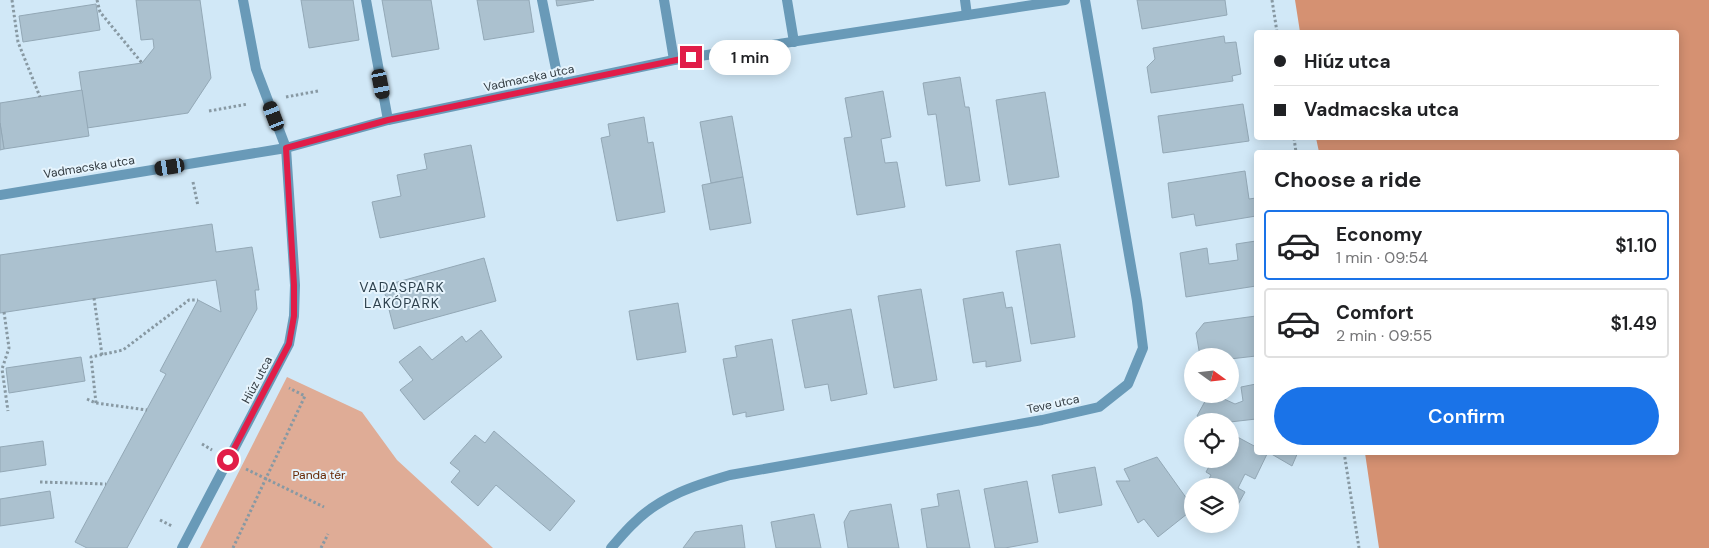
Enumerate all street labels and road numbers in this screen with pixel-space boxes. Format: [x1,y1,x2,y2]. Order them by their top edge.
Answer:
street label: Vadmacska utca [482,61,576,95]
street label: Vadmacska utca [42,152,136,182]
street label: Hiúz utca [238,354,276,406]
street label: Teve utca [1025,391,1081,417]

